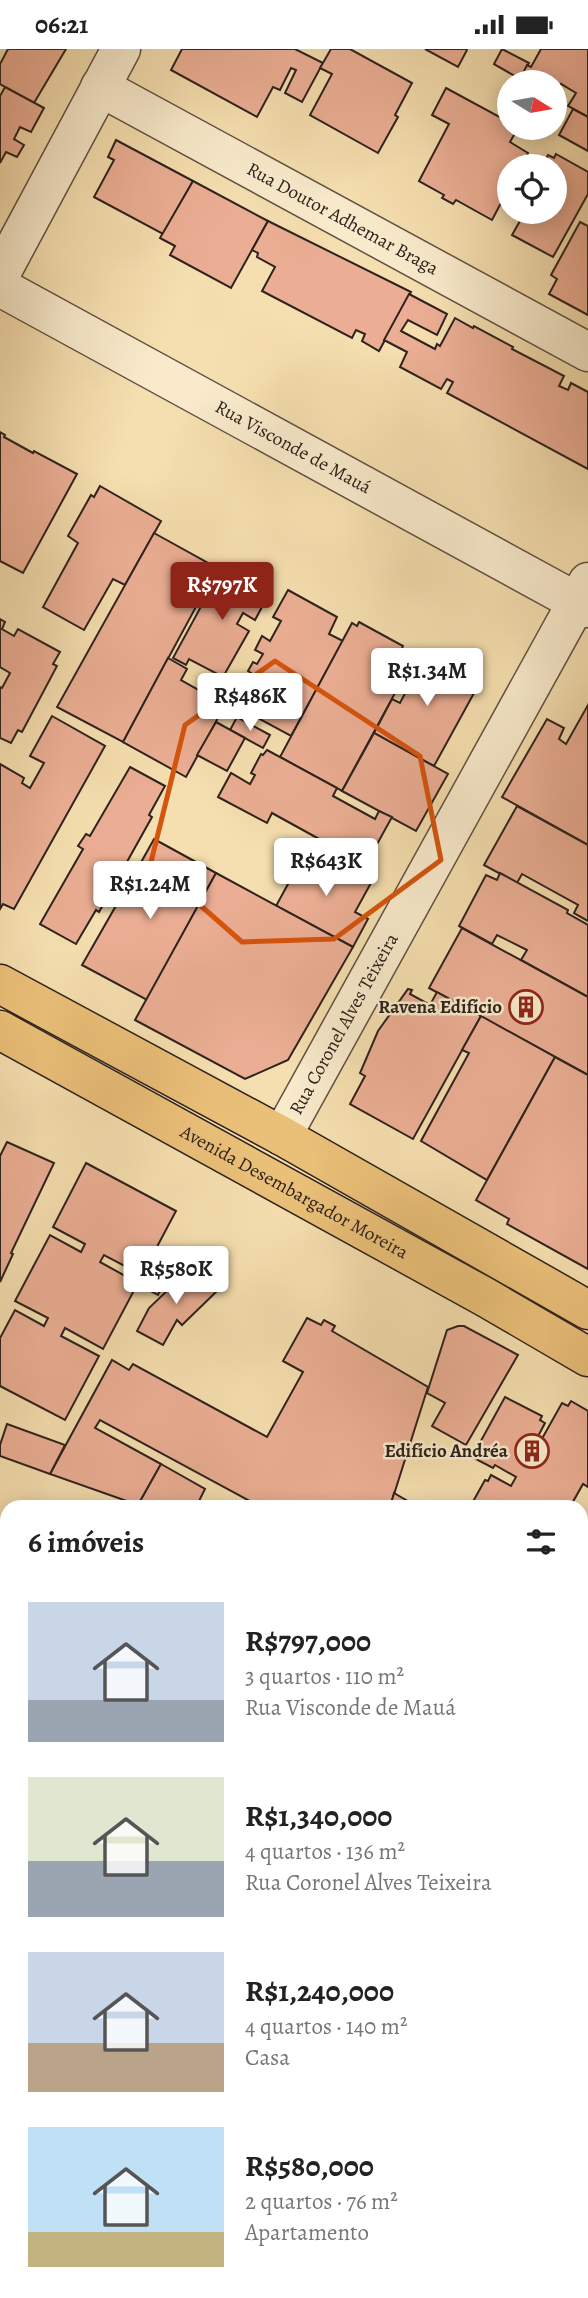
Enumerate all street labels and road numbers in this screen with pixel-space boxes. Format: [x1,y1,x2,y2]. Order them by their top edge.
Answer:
street label: Rua Doutor Adhemar Braga [242,156,443,281]
street label: Rua Visconde de Mauá [210,394,376,500]
street label: Rua Coronel Alves Teixeira [283,928,405,1119]
street label: Avenida Desembargador Moreira [175,1118,413,1265]

